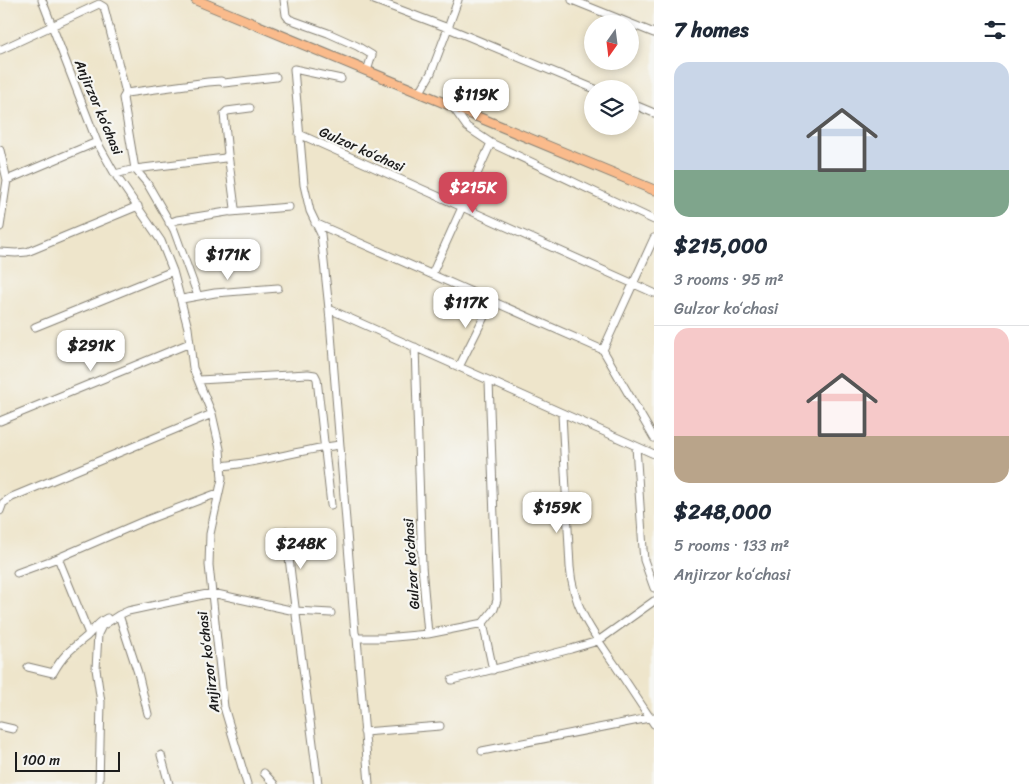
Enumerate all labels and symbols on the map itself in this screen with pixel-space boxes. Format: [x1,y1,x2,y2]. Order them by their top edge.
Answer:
north arrow [584,15,639,70]
street label: Anjirzor koʻchasi [67,55,130,160]
pin: $119K [441,78,511,121]
street label: Gulzor koʻchasi [315,120,410,180]
pin: $215K [438,172,508,214]
pin: $171K [193,238,263,281]
pin: $117K [431,286,501,329]
pin: $291K [56,330,126,372]
pin: $159K [522,492,592,534]
street label: Gulzor koʻchasi [396,517,427,610]
pin: $248K [266,528,336,570]
street label: Anjirzor koʻchasi [190,609,227,715]
scale bar [15,749,120,772]

